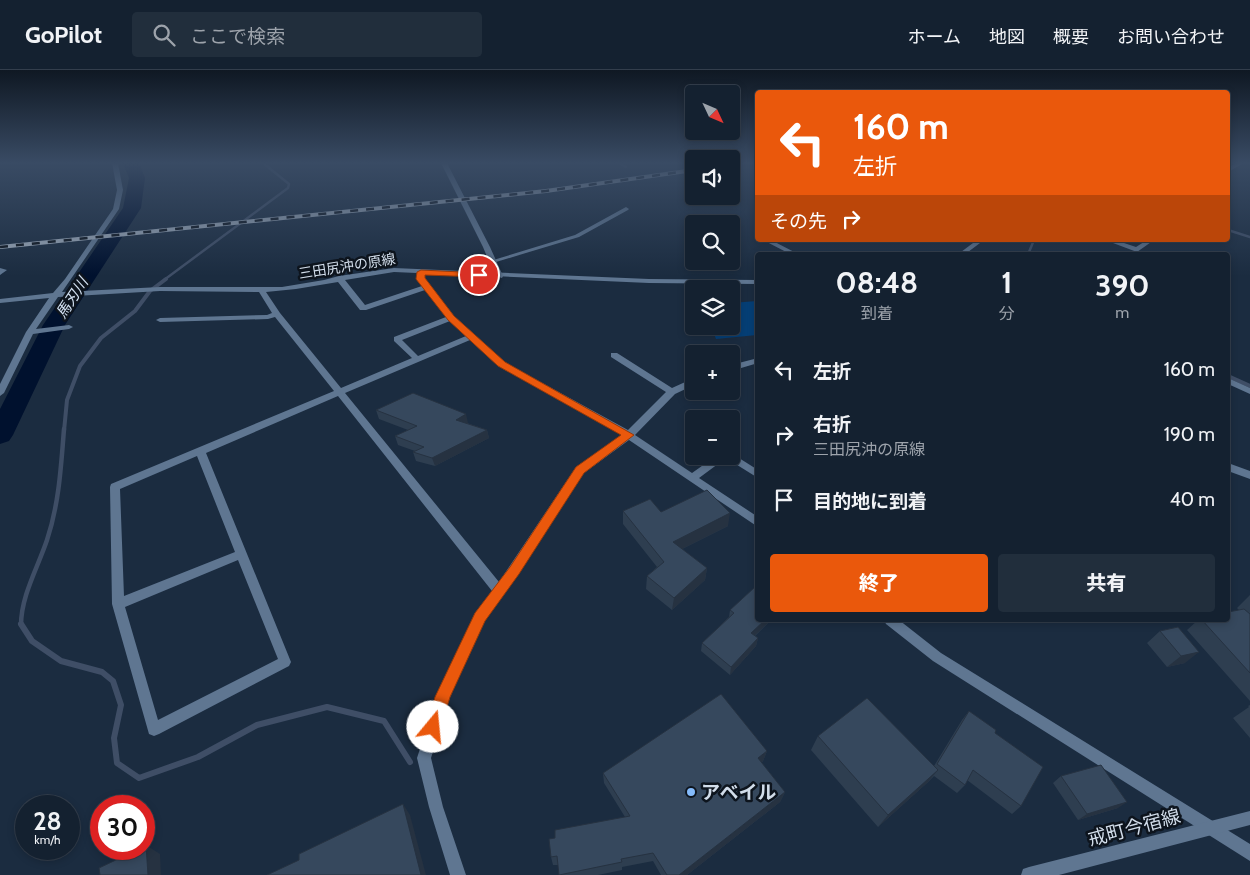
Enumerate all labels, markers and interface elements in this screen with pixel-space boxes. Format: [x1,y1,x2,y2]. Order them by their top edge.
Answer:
search box [132,12,482,57]
text: GoPilot [25,20,102,49]
icon: search [150,21,178,49]
text: ここで検索 [190,25,285,48]
text: ホーム [908,26,961,48]
text: 地図 [989,26,1025,48]
text: 概要 [1053,26,1089,48]
text: お問い合わせ [1117,26,1225,48]
north arrow [685,85,740,140]
map controls [685,85,740,465]
text: 160 m [853,105,949,148]
icon: left [770,110,835,175]
button: sound [685,150,740,205]
text: 左折 [853,153,897,180]
icon: right [837,205,865,233]
text: その先 [770,210,827,233]
button: search [685,215,740,270]
street label: 三田尻沖の原線 [297,249,397,283]
pin [458,254,500,296]
icon: arrive [465,261,493,289]
text: 08:48 [836,264,918,301]
text: 1 [1001,264,1012,301]
text: 390 [1095,267,1149,304]
water label: 馬刃川 [52,273,93,322]
button: layers [685,280,740,335]
text: m [1115,303,1129,322]
text: 到着 [861,304,893,323]
text: 分 [999,304,1015,323]
button: + [685,345,740,400]
icon: left [770,356,798,384]
text: 160 m [1164,358,1215,381]
text: 左折 [813,360,851,383]
button: − [685,410,740,465]
text: 右折 [813,413,851,436]
icon: right [770,421,798,449]
text: 190 m [1164,423,1215,446]
text: 三田尻沖の原線 [813,440,925,459]
icon: arrive [770,486,798,514]
text: 40 m [1170,488,1215,511]
text: 目的地に到着 [813,490,927,513]
button: 終了 [770,554,988,612]
button: 共有 [998,554,1215,612]
position arrow [406,700,458,752]
place label: アベイル [701,781,777,804]
marker: アベイル [685,786,697,798]
speed limit sign: 30 [90,795,155,860]
street label: 戒町今宿線 [1085,804,1183,851]
text: 28 [33,806,62,836]
text: km/h [34,832,61,847]

